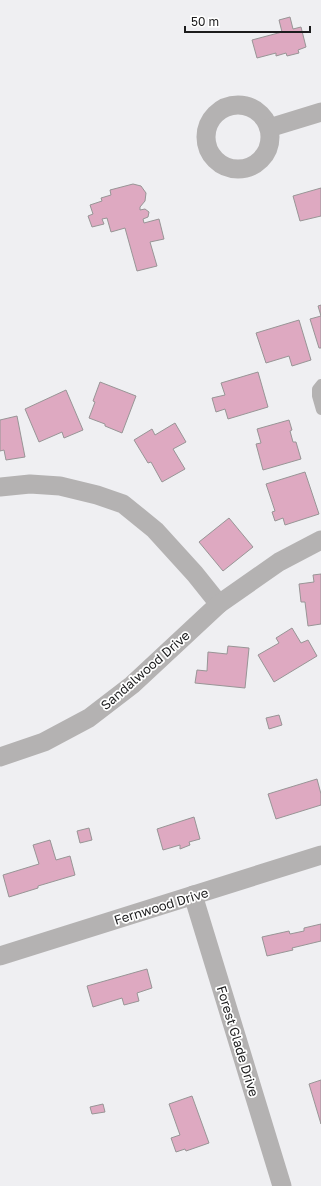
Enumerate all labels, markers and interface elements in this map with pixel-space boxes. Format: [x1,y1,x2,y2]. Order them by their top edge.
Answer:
scale bar [185,8,310,34]
text: 50 m [191,14,219,29]
street label: Sandalwood Drive [97,627,193,713]
street label: Fernwood Drive [112,884,210,928]
street label: Forest Glade Drive [214,984,262,1098]

